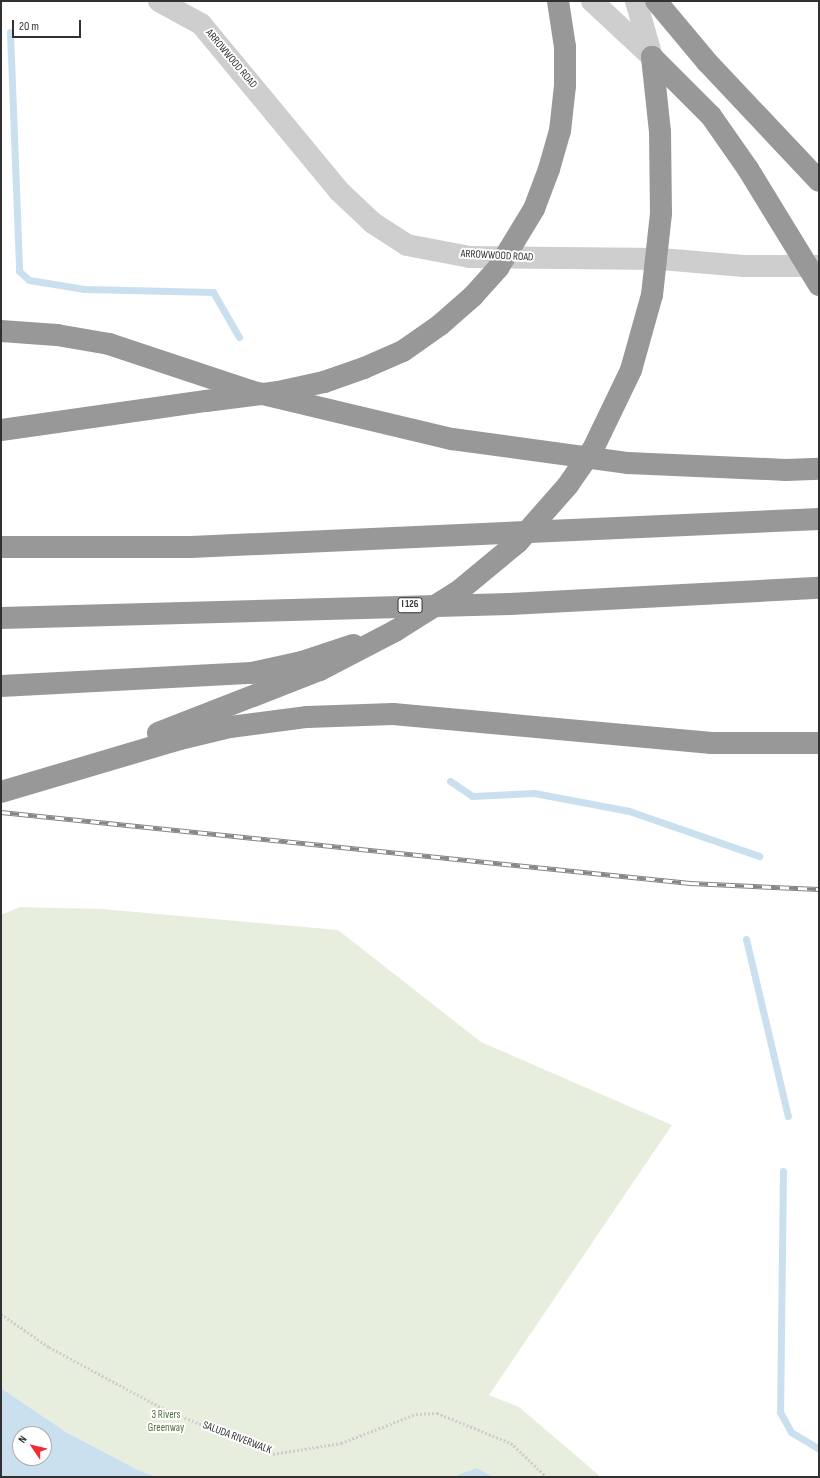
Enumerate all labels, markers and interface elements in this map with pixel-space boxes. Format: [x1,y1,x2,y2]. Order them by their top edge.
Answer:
scale bar [14,12,83,38]
text: 20 m [19,19,39,34]
street label: ARROWWOOD ROAD [203,27,259,91]
street label: ARROWWOOD ROAD [460,248,534,264]
road number: I 126 [397,597,423,613]
park label: 3 Rivers Greenway [148,1409,184,1435]
street label: SALUDA RIVERWALK [201,1419,273,1457]
north arrow [12,1426,52,1466]
text: N [16,1433,30,1446]

